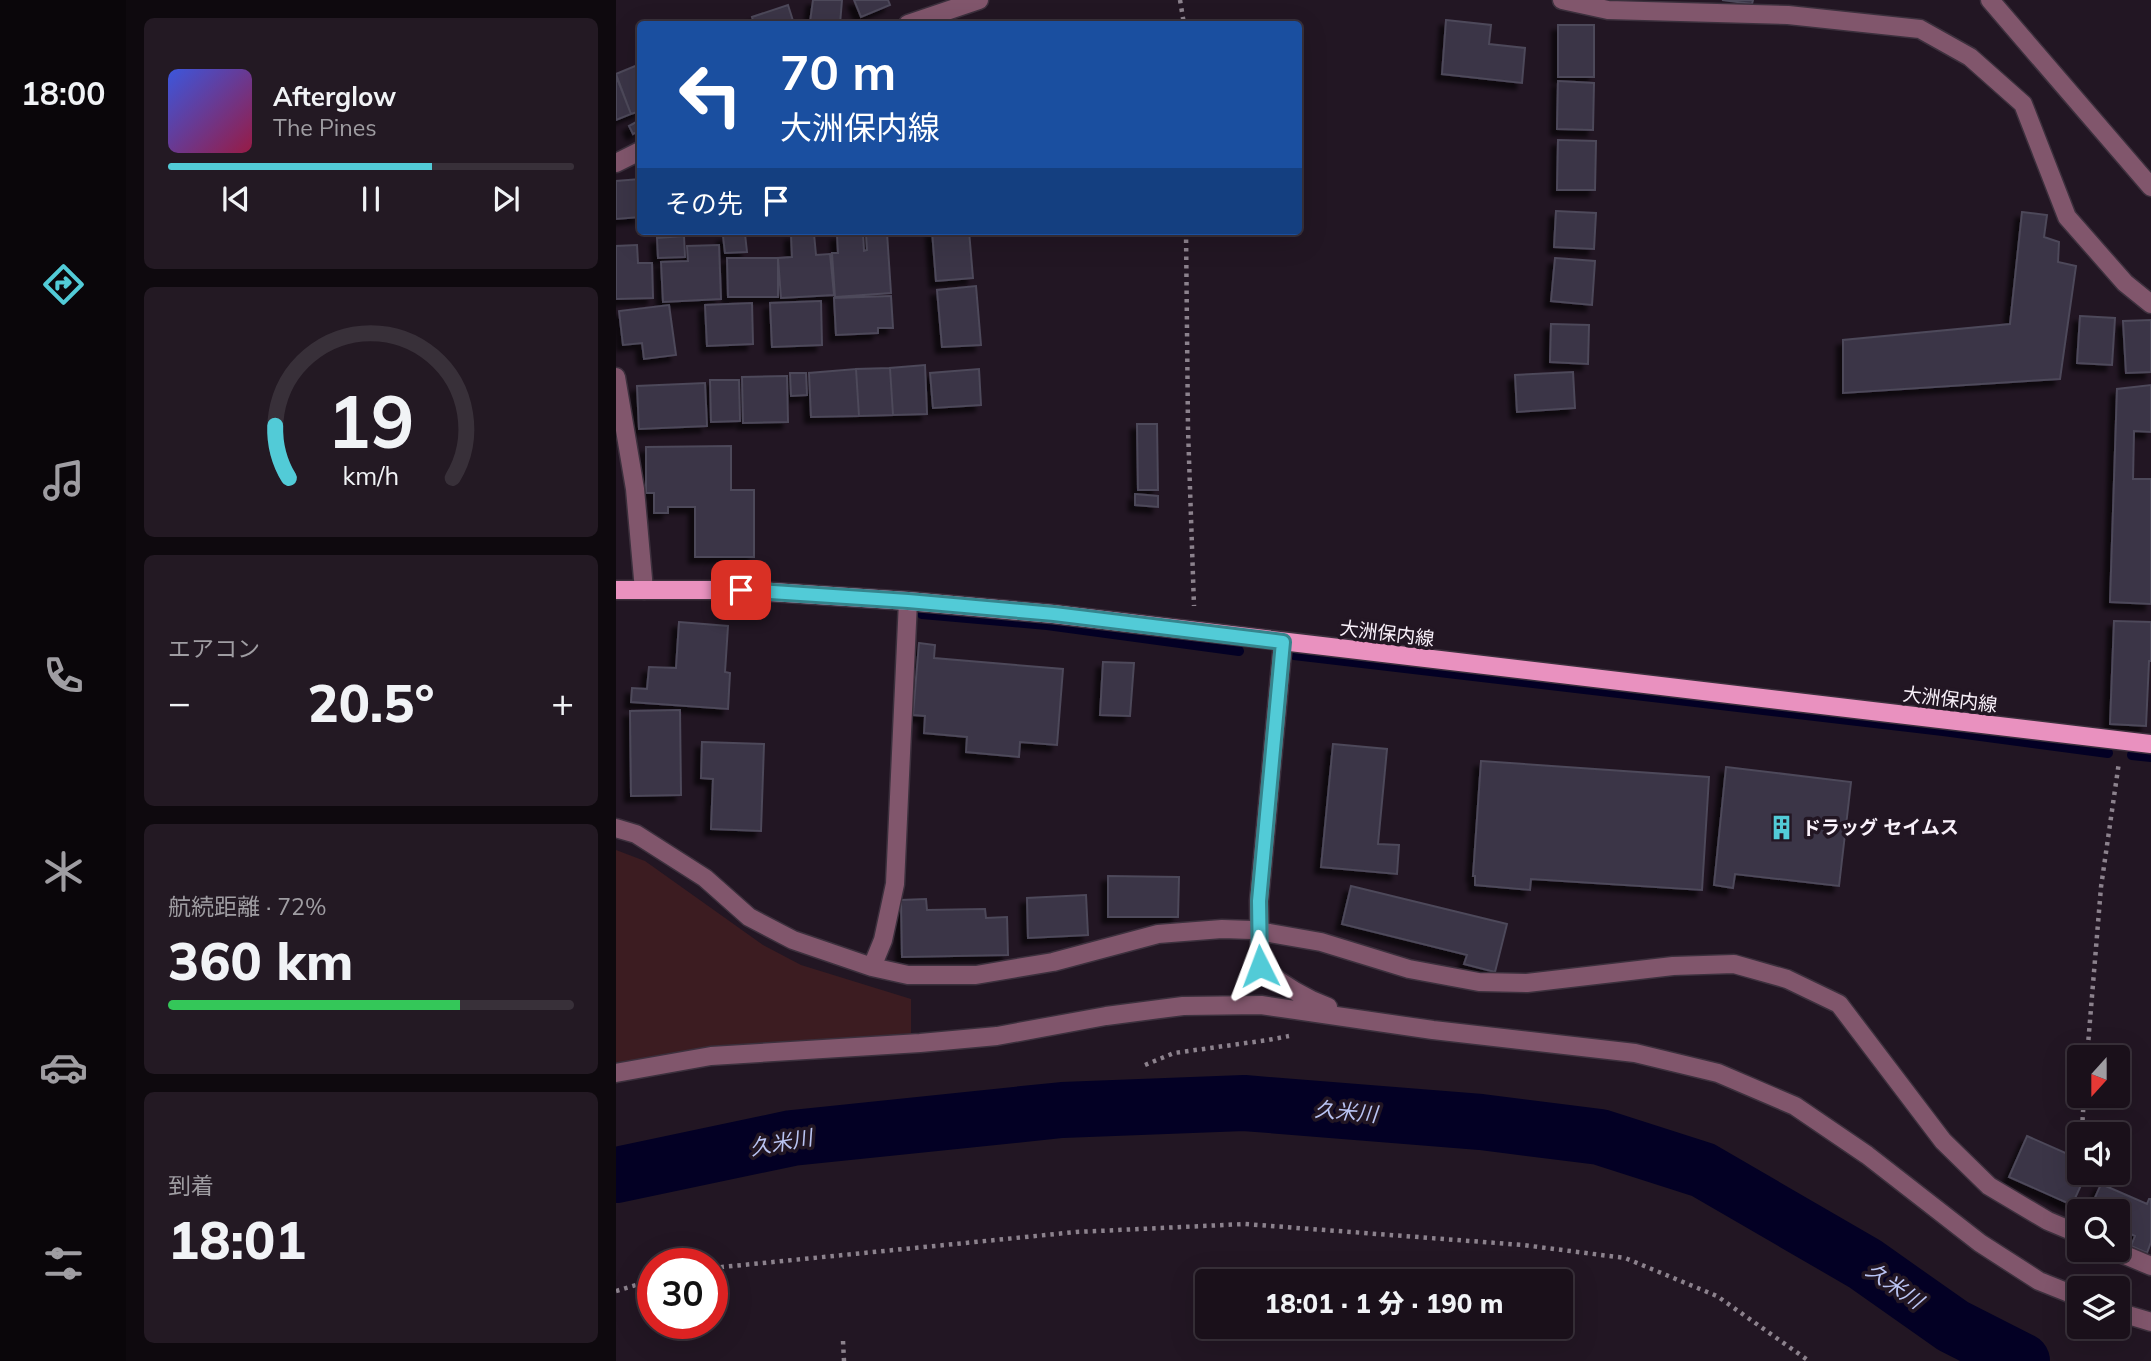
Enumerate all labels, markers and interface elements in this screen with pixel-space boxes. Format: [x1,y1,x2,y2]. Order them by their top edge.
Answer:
text: 70 m [780,41,896,102]
icon: left [665,49,756,140]
text: 18:00 [21,73,105,113]
text: Afterglow [273,80,396,113]
text: 大洲保内線 [780,107,940,147]
text: The Pines [273,113,377,142]
icon: previous [217,180,255,218]
icon: pause [352,180,390,218]
icon: next [487,180,525,218]
icon: arrive [757,182,795,220]
text: その先 [665,187,743,220]
icon: directions [39,260,88,309]
text: 19 [327,375,415,466]
icon: music [39,456,88,505]
text: km/h [343,460,399,491]
pin [711,560,771,620]
icon: arrive [722,571,760,609]
street label: 大洲保内線 [1338,615,1436,651]
text: エアコン [168,634,260,663]
icon: phone [39,651,88,700]
text: 20.5° [307,670,435,735]
text: − [168,678,191,726]
text: + [551,678,574,726]
street label: 大洲保内線 [1901,681,1999,717]
building icon: ドラッグ セイムス [1768,813,1796,841]
place label: ドラッグ セイムス [1802,815,1959,839]
icon: climate [39,847,88,896]
text: 航続距離 · 72% [168,892,326,921]
text: 360 km [168,928,353,993]
position arrow [1223,929,1297,1003]
icon: car [39,1043,88,1092]
north arrow [2067,1045,2130,1108]
map controls [2067,1045,2130,1339]
water label: 久米川 [1313,1095,1381,1127]
button: sound [2067,1122,2130,1185]
water label: 久米川 [748,1123,816,1160]
text: 到着 [168,1171,214,1200]
button: search [2067,1199,2130,1262]
text: 18:01 [168,1207,306,1272]
icon: filters [39,1239,88,1288]
speed limit sign: 30 [637,1248,728,1339]
water label: 久米川 [1862,1256,1930,1315]
button: layers [2067,1276,2130,1339]
text: 18:01 · 1 分 · 190 m [1265,1287,1503,1320]

